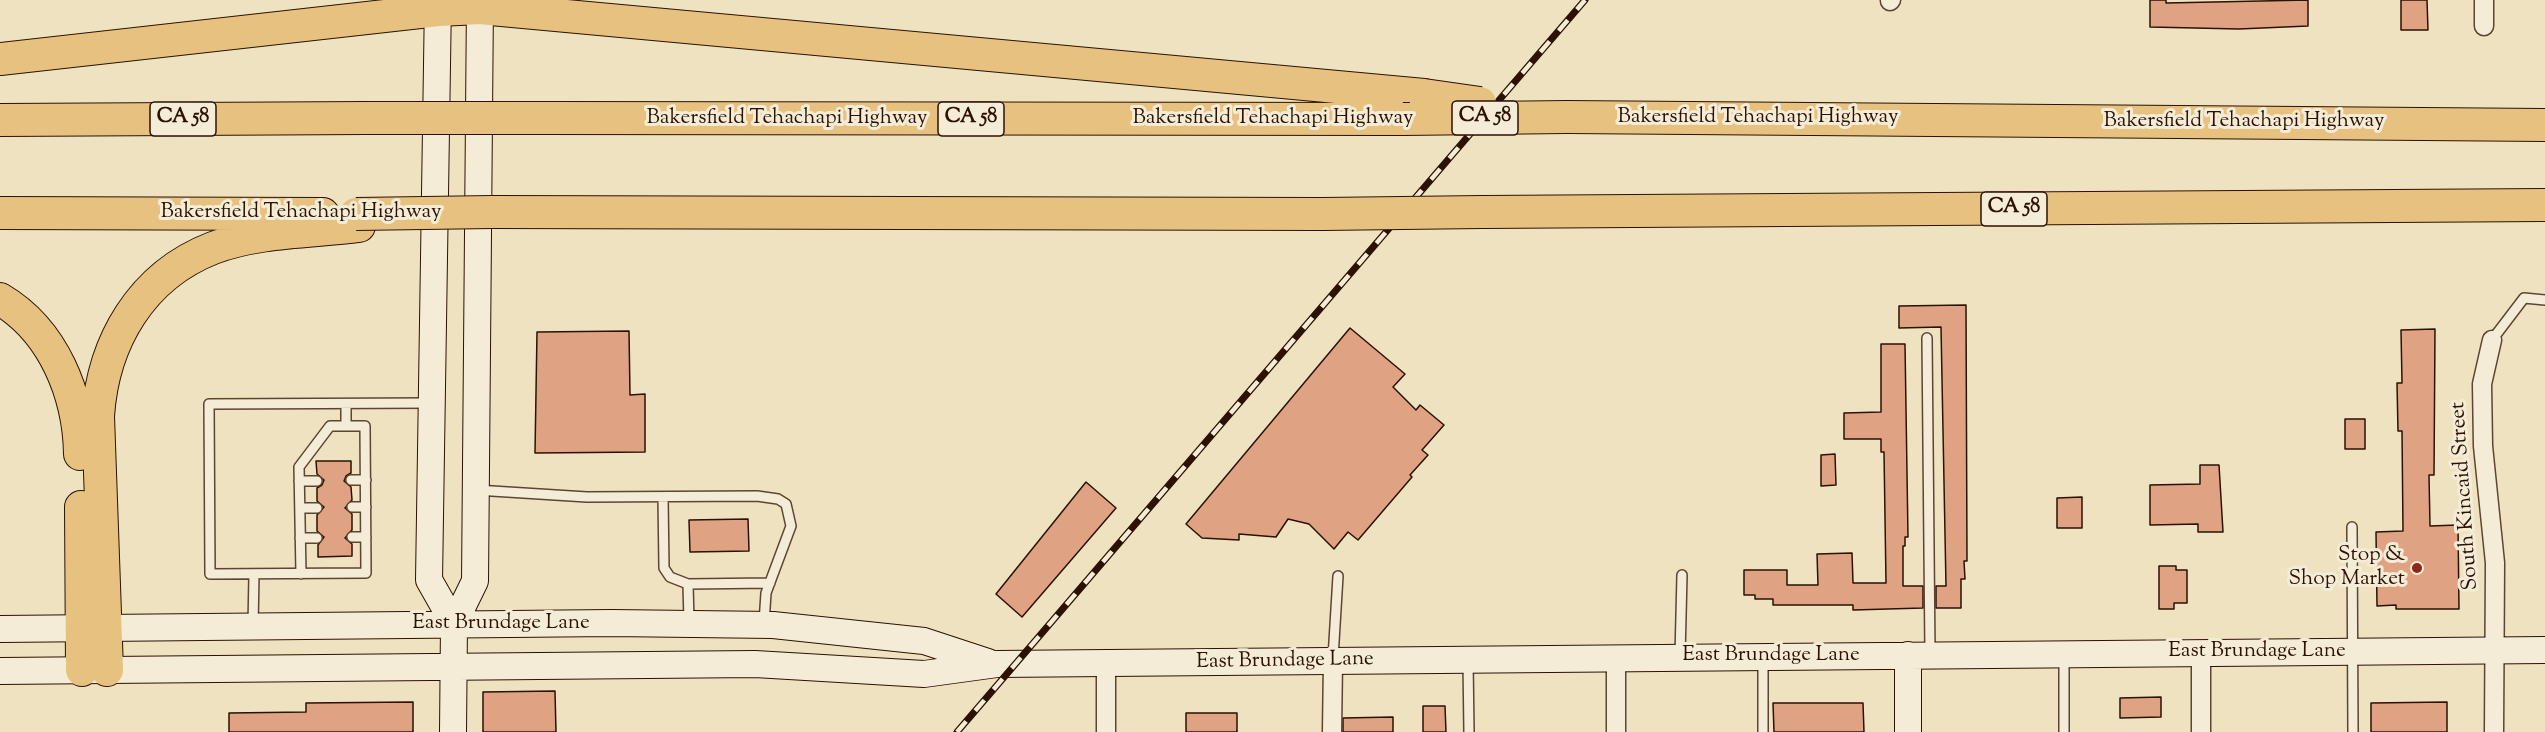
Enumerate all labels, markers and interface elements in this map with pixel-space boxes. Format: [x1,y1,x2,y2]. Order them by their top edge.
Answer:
road number: CA 58 [1452,101,1518,135]
road number: CA 58 [150,102,216,136]
road number: CA 58 [938,102,1004,136]
street label: Bakersfield Tehachapi Highway [1618,105,1898,131]
street label: Bakersfield Tehachapi Highway [647,106,927,132]
street label: Bakersfield Tehachapi Highway [1133,106,1413,132]
street label: Bakersfield Tehachapi Highway [2104,109,2384,135]
road number: CA 58 [1981,192,2047,226]
street label: Bakersfield Tehachapi Highway [161,200,441,226]
street label: South Kincaid Street [2447,401,2485,591]
place label: Stop & Shop Market [2289,543,2405,593]
marker: Stop & Shop Market [2410,561,2424,575]
street label: East Brundage Lane [412,611,590,637]
street label: East Brundage Lane [2168,639,2346,665]
street label: East Brundage Lane [1682,643,1860,669]
street label: East Brundage Lane [1196,648,1374,676]

